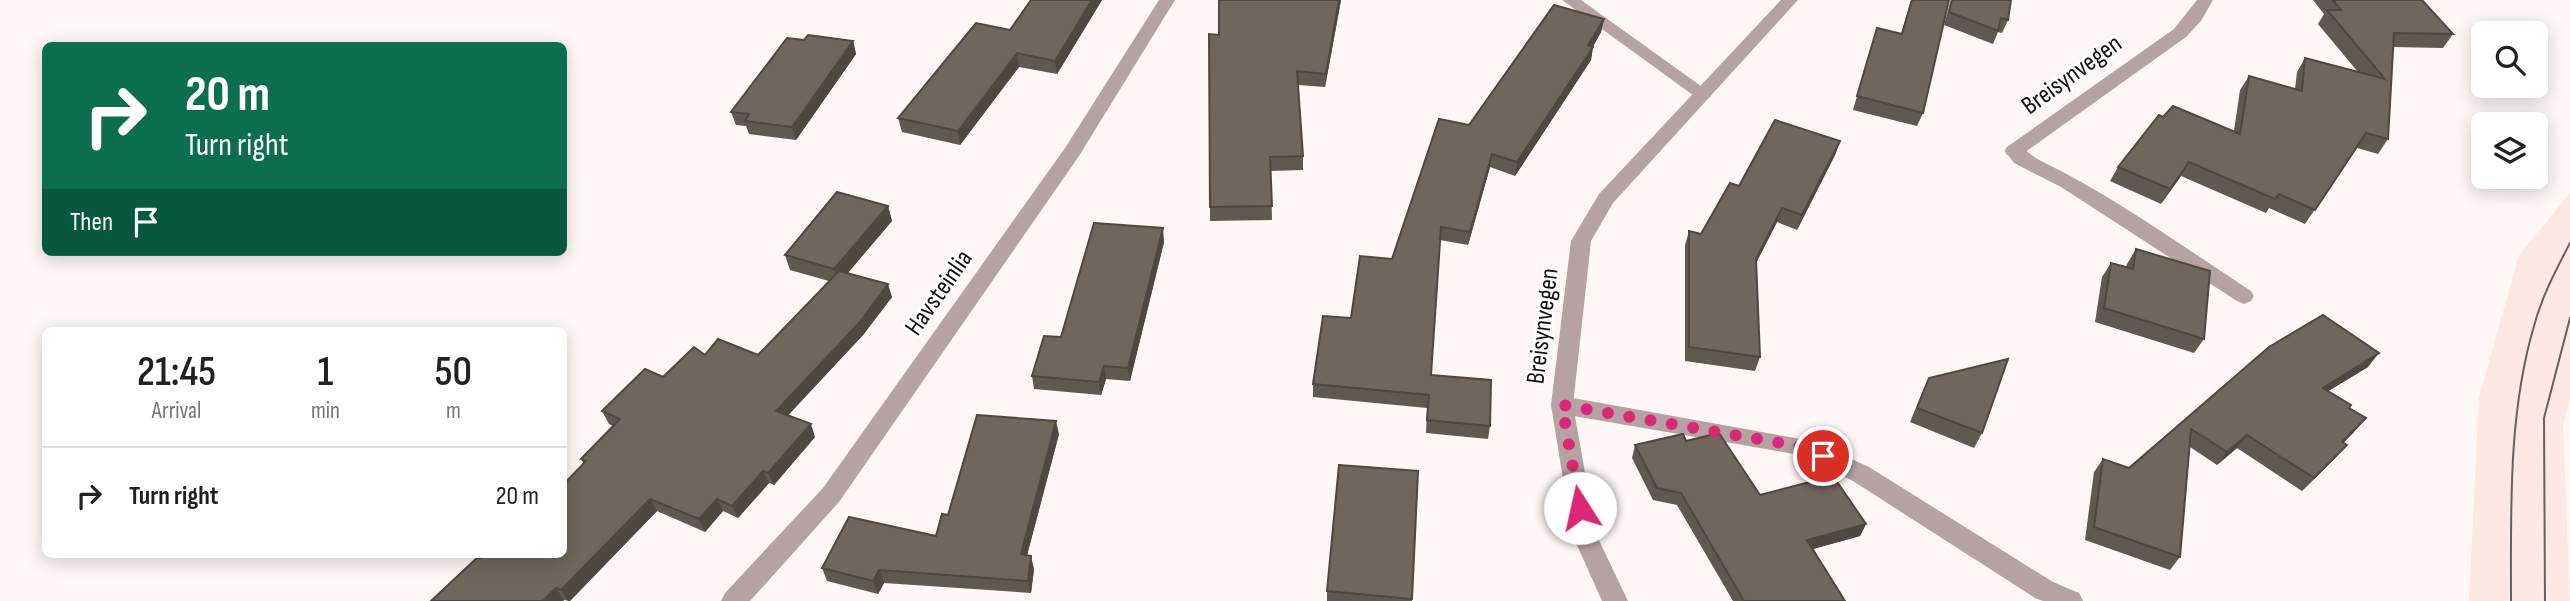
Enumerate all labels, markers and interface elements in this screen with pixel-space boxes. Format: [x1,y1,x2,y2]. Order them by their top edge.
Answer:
map controls [2471,21,2548,189]
button: search [2471,21,2548,98]
street label: Breisynvegen [2016,28,2128,122]
text: 20 m [185,66,270,125]
icon: right [70,70,161,161]
button: layers [2471,112,2548,189]
text: Turn right [185,126,289,165]
icon: arrive [127,203,165,241]
text: Then [70,207,113,238]
street label: Havsteinlia [899,244,979,342]
street label: Breisynvegen [1521,266,1565,386]
text: 21:45 [137,347,216,398]
text: 1 [318,347,333,398]
text: 50 [435,347,472,398]
text: Arrival [152,397,201,425]
text: min [311,397,340,425]
text: m [446,397,461,425]
pin [1793,426,1853,486]
icon: arrive [1804,437,1842,475]
position arrow [1543,471,1617,545]
icon: right [70,477,108,515]
text: Turn right [129,481,218,512]
text: 20 m [496,481,539,512]

